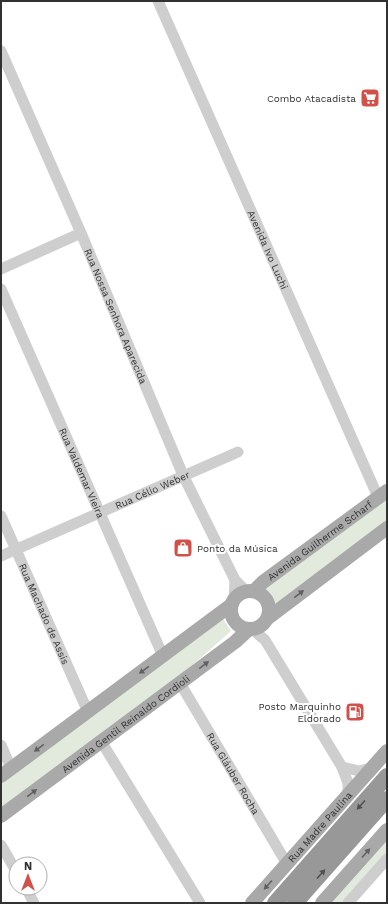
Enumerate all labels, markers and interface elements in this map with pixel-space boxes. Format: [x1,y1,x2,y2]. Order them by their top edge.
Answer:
supermarket icon: Combo Atacadista [359,87,381,109]
place label: Combo Atacadista [267,93,356,104]
street label: Avenida Ivo Luchi [245,209,290,291]
street label: Rua Nossa Senhora Aparecida [82,247,149,386]
street label: Rua Valdemar Vieira [57,426,107,520]
street label: Rua Célio Weber [113,469,191,511]
street label: Avenida Guilherme Scharf [265,499,375,583]
shop icon: Ponto da Música [172,537,194,559]
place label: Ponto da Música [197,543,278,554]
street label: Rua Machado de Assis [17,562,71,666]
one-way arrow [294,590,304,598]
one-way arrow [198,661,209,669]
one-way arrow [138,666,149,675]
street label: Avenida Gentil Reinaldo Cordioli [60,673,192,775]
place label: Posto Marquinho Eldorado [259,701,341,724]
fuel station icon: Posto Marquinho Eldorado [344,701,366,723]
street label: Rua Gláuber Rocha [205,731,262,817]
one-way arrow [34,743,45,752]
one-way arrow [27,788,38,797]
street label: Rua Madre Paulina [286,789,355,865]
one-way arrow [357,801,366,810]
one-way arrow [362,848,371,858]
north arrow [8,856,48,896]
text: N [24,860,32,873]
one-way arrow [316,869,325,879]
one-way arrow [264,880,273,889]

